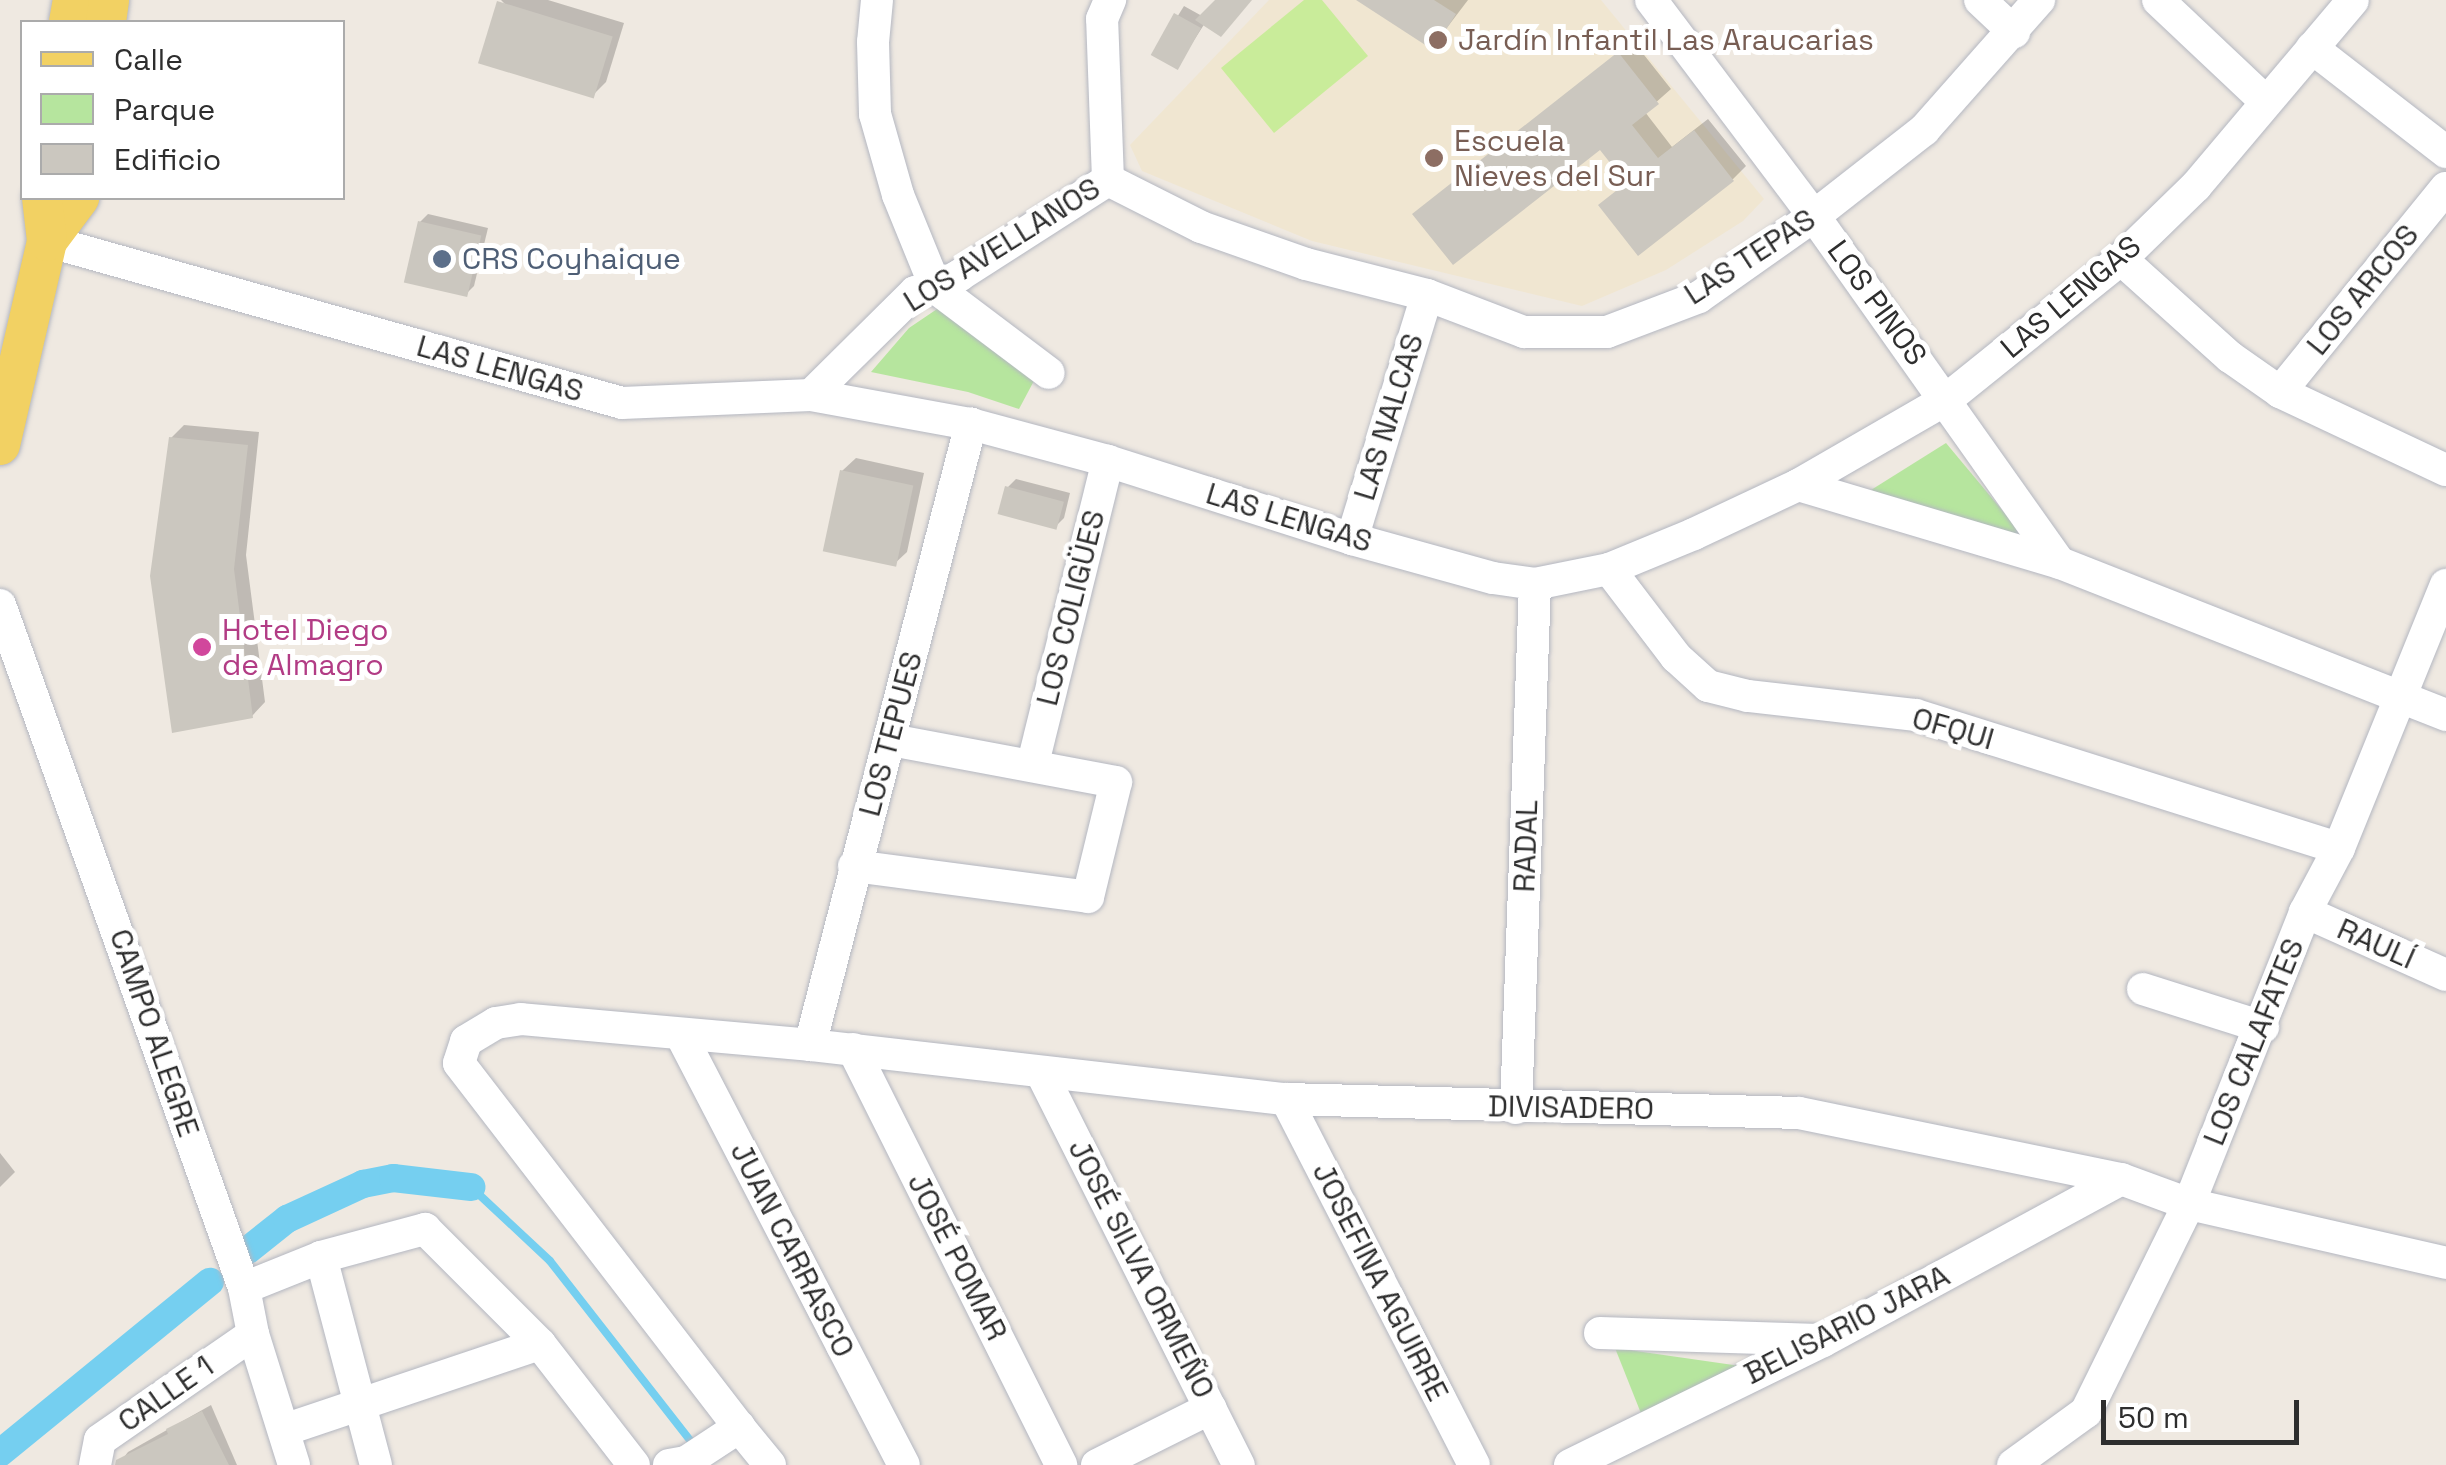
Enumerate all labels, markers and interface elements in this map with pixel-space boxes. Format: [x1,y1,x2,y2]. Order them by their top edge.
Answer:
legend [20,20,345,200]
place label: Jardín Infantil Las Araucarias [1458,22,1874,58]
marker: Jardín Infantil Las Araucarias [1427,29,1449,51]
text: Calle [114,40,183,79]
text: Parque [114,90,215,129]
place label: Escuela Nieves del Sur [1454,123,1655,194]
text: Edificio [114,140,221,179]
marker: Escuela Nieves del Sur [1423,147,1445,169]
street label: LOS AVELLANOS [897,170,1107,320]
street label: LAS TEPAS [1678,201,1822,313]
street label: LOS ARCOS [2299,217,2427,363]
street label: LAS LENGAS [1994,228,2148,366]
street label: LOS PINOS [1820,233,1934,373]
place label: CRS Coyhaique [462,241,681,277]
marker: CRS Coyhaique [431,248,453,270]
street label: LAS LENGAS [413,328,587,410]
street label: LAS NALCAS [1347,329,1431,505]
street label: LAS LENGAS [1202,476,1376,560]
street label: LOS COLIGÜES [1029,507,1113,709]
place label: Hotel Diego de Almagro [222,612,389,682]
marker: Hotel Diego de Almagro [191,636,213,658]
street label: LOS TEPUES [852,647,930,821]
street label: OFQUI [1908,700,1998,758]
street label: RADAL [1506,799,1546,893]
street label: RAULÍ [2332,911,2420,977]
street label: CAMPO ALEGRE [102,924,206,1142]
street label: LOS CALAFATES [2196,933,2312,1151]
street label: DIVISADERO [1488,1089,1654,1127]
street label: JOSÉ SILVA ORMEÑO [1060,1134,1222,1404]
street label: JUAN CARRASCO [722,1137,862,1363]
street label: JOSEFINA AGUIRRE [1304,1157,1456,1407]
street label: JOSÉ POMAR [900,1168,1014,1346]
street label: BELISARIO JARA [1738,1258,1956,1392]
street label: CALLE 1 [111,1348,221,1440]
scale bar [2106,1380,2304,1442]
text: 50 m [2118,1398,2189,1437]

